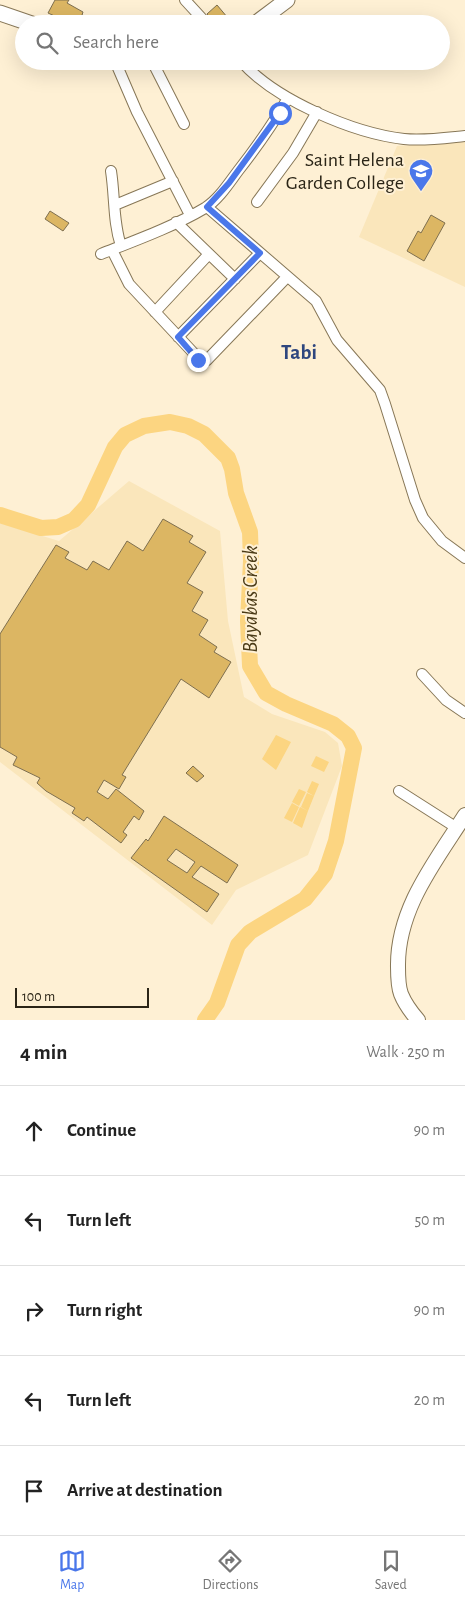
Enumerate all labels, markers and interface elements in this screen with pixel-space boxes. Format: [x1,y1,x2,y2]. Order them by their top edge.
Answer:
search box [15,15,450,70]
icon: search [33,29,61,57]
text: Search here [73,33,159,52]
route start [269,102,292,125]
place label: Saint Helena Garden College [286,150,404,193]
school or university icon: Saint Helena Garden College [408,158,434,192]
district label: Tabi [281,342,317,363]
route end [187,349,210,372]
water label: Bayabas Creek [240,545,261,653]
scale bar [15,985,149,1008]
text: 100 m [22,990,55,1004]
text: 4 min [20,1042,67,1063]
text: Walk · 250 m [366,1044,445,1060]
icon: ahead [20,1117,48,1145]
text: Continue [67,1121,136,1140]
text: 90 m [414,1122,445,1138]
icon: left [20,1207,48,1235]
text: Turn left [67,1211,131,1230]
text: 50 m [414,1212,445,1228]
icon: right [20,1297,48,1325]
text: Turn right [67,1301,142,1320]
text: 90 m [414,1302,445,1318]
icon: left [20,1387,48,1415]
text: Turn left [67,1391,131,1410]
text: 20 m [414,1392,445,1408]
icon: arrive [20,1477,48,1505]
text: Arrive at destination [67,1481,223,1500]
tab: Map [58,1547,86,1594]
tab: Directions [203,1547,258,1594]
tab: Saved [375,1547,407,1594]

